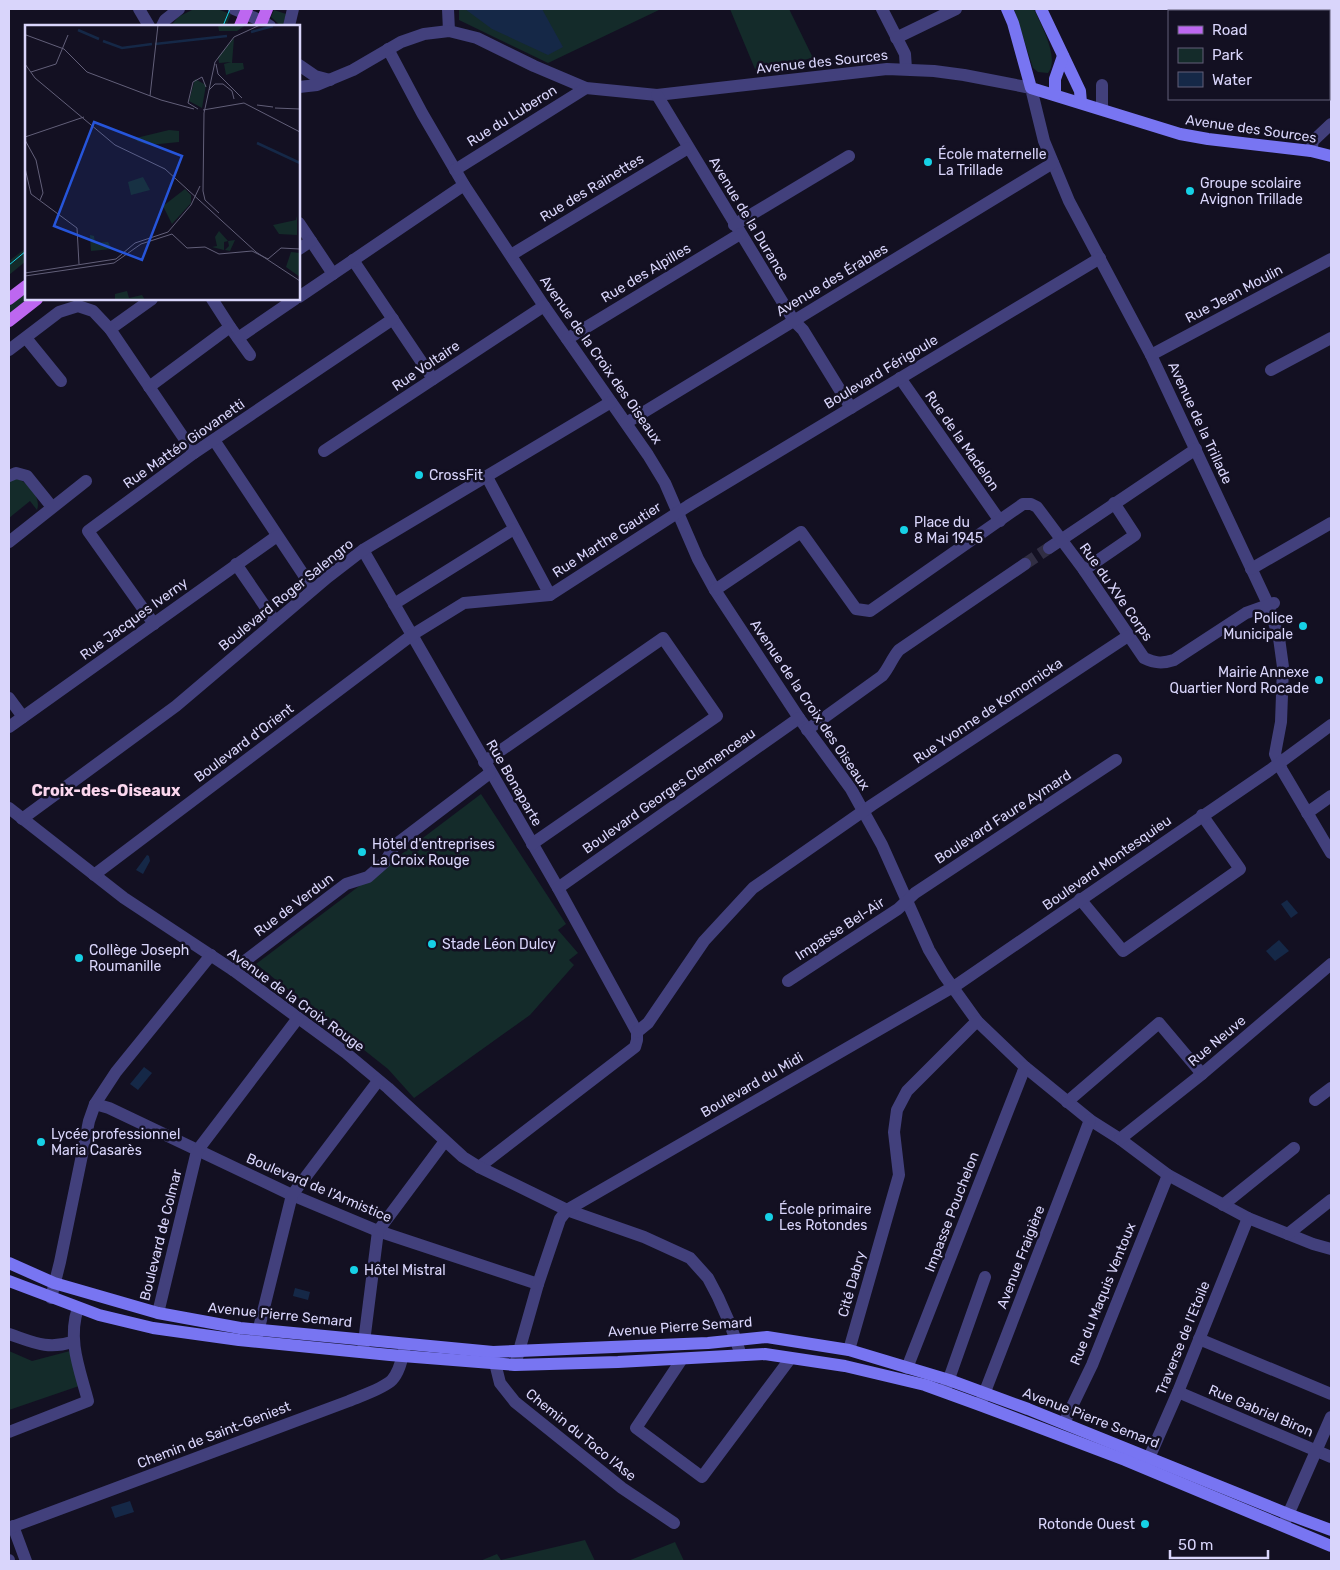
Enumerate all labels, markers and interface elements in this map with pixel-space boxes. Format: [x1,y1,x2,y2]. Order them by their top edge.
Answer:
legend [1168,10,1330,100]
text: Road [1212,21,1248,39]
inset map [25,25,300,300]
text: Park [1212,46,1243,64]
street label: Avenue des Sources [755,47,889,77]
text: Water [1212,71,1252,89]
street label: Rue du Luberon [464,81,560,151]
street label: Avenue des Sources [1184,111,1318,147]
place label: École maternelle La Trillade [938,145,1047,179]
street label: Rue des Rainettes [537,150,647,226]
street label: Avenue de la Durance [705,154,793,284]
marker: École maternelle La Trillade [922,156,934,168]
place label: Groupe scolaire Avignon Trillade [1200,175,1303,208]
marker: Groupe scolaire Avignon Trillade [1184,185,1196,197]
street label: Avenue des Érables [773,239,891,320]
street label: Rue des Alpilles [598,240,694,306]
street label: Rue Jean Moulin [1182,261,1286,327]
street label: Avenue de la Croix des Oiseaux [536,272,666,448]
street label: Boulevard Férigoule [821,331,941,413]
street label: Rue Voltaire [389,337,463,395]
street label: Avenue de la Trillade [1164,359,1236,487]
street label: Rue de la Madelon [921,388,1003,494]
street label: Rue Mattéo Giovanetti [120,396,248,492]
place label: CrossFit [429,467,483,484]
marker: CrossFit [413,469,425,481]
street label: Rue Marthe Gautier [550,498,665,581]
place label: Place du 8 Mai 1945 [914,514,983,547]
marker: Place du 8 Mai 1945 [898,524,910,536]
street label: Boulevard Roger Salengro [215,535,357,655]
street label: Rue du XVe Corps [1076,540,1156,644]
street label: Rue Jacques Iverny [77,574,191,664]
place label: Police Municipale [1223,610,1293,643]
street label: Avenue de la Croix des Oiseaux [747,617,874,794]
marker: Police Municipale [1297,620,1309,632]
street label: Rue Yvonne de Komornicka [910,655,1066,767]
place label: Mairie Annexe Quartier Nord Rocade [1169,664,1309,697]
marker: Mairie Annexe Quartier Nord Rocade [1313,674,1325,686]
street label: Boulevard d'Orient [191,700,298,786]
street label: Boulevard Georges Clemenceau [579,725,759,857]
street label: Rue Bonaparte [482,737,546,829]
street label: Boulevard Faure Aymard [932,766,1074,868]
district label: Croix-des-Oiseaux [32,781,181,800]
street label: Boulevard Montesquieu [1039,812,1175,914]
place label: Hôtel d'entreprises La Croix Rouge [372,836,495,869]
marker: Hôtel d'entreprises La Croix Rouge [356,846,368,858]
street label: Rue de Verdun [251,870,337,940]
street label: Impasse Bel-Air [792,893,888,964]
place label: Stade Léon Dulcy [442,936,556,953]
marker: Stade Léon Dulcy [426,938,438,950]
place label: Collège Joseph Roumanille [89,942,189,975]
street label: Avenue de la Croix Rouge [224,945,368,1056]
marker: Collège Joseph Roumanille [73,952,85,964]
street label: Rue Neuve [1185,1012,1249,1070]
street label: Boulevard du Midi [698,1049,806,1121]
place label: Lycée professionnel Maria Casarès [51,1126,180,1159]
marker: Lycée professionnel Maria Casarès [35,1136,47,1148]
street label: Boulevard de l'Armistice [244,1150,394,1226]
street label: Impasse Pouchelon [921,1150,983,1274]
street label: Boulevard de Colmar [136,1167,186,1302]
place label: École primaire Les Rotondes [779,1200,872,1234]
street label: Avenue Fraigière [993,1203,1049,1311]
marker: École primaire Les Rotondes [763,1211,775,1223]
street label: Rue du Maquis Ventoux [1067,1220,1140,1368]
street label: Cité Dabry [834,1249,870,1319]
place label: Hôtel Mistral [364,1262,446,1279]
marker: Hôtel Mistral [348,1264,360,1276]
street label: Traverse de l'Etoile [1152,1278,1214,1397]
street label: Avenue Pierre Semard [207,1299,353,1331]
street label: Avenue Pierre Semard [607,1313,753,1341]
street label: Rue Gabriel Biron [1206,1381,1316,1441]
street label: Avenue Pierre Semard [1020,1384,1162,1452]
street label: Chemin du Toco l'Ase [522,1385,640,1485]
street label: Chemin de Saint-Geniest [135,1398,294,1472]
place label: Rotonde Ouest [1038,1516,1136,1533]
marker: Rotonde Ouest [1139,1518,1151,1530]
scale bar [1170,1528,1268,1560]
text: 50 m [1178,1536,1213,1554]

